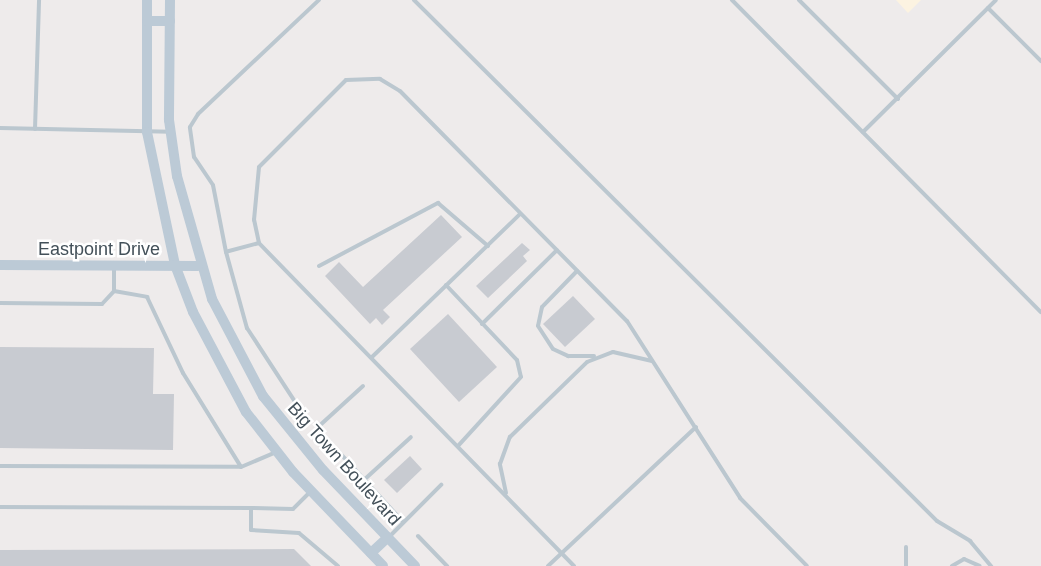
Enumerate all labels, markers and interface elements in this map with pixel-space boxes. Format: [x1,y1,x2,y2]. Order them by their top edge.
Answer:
street label: Eastpoint Drive [38,238,160,260]
street label: Big Town Boulevard [283,398,405,530]

